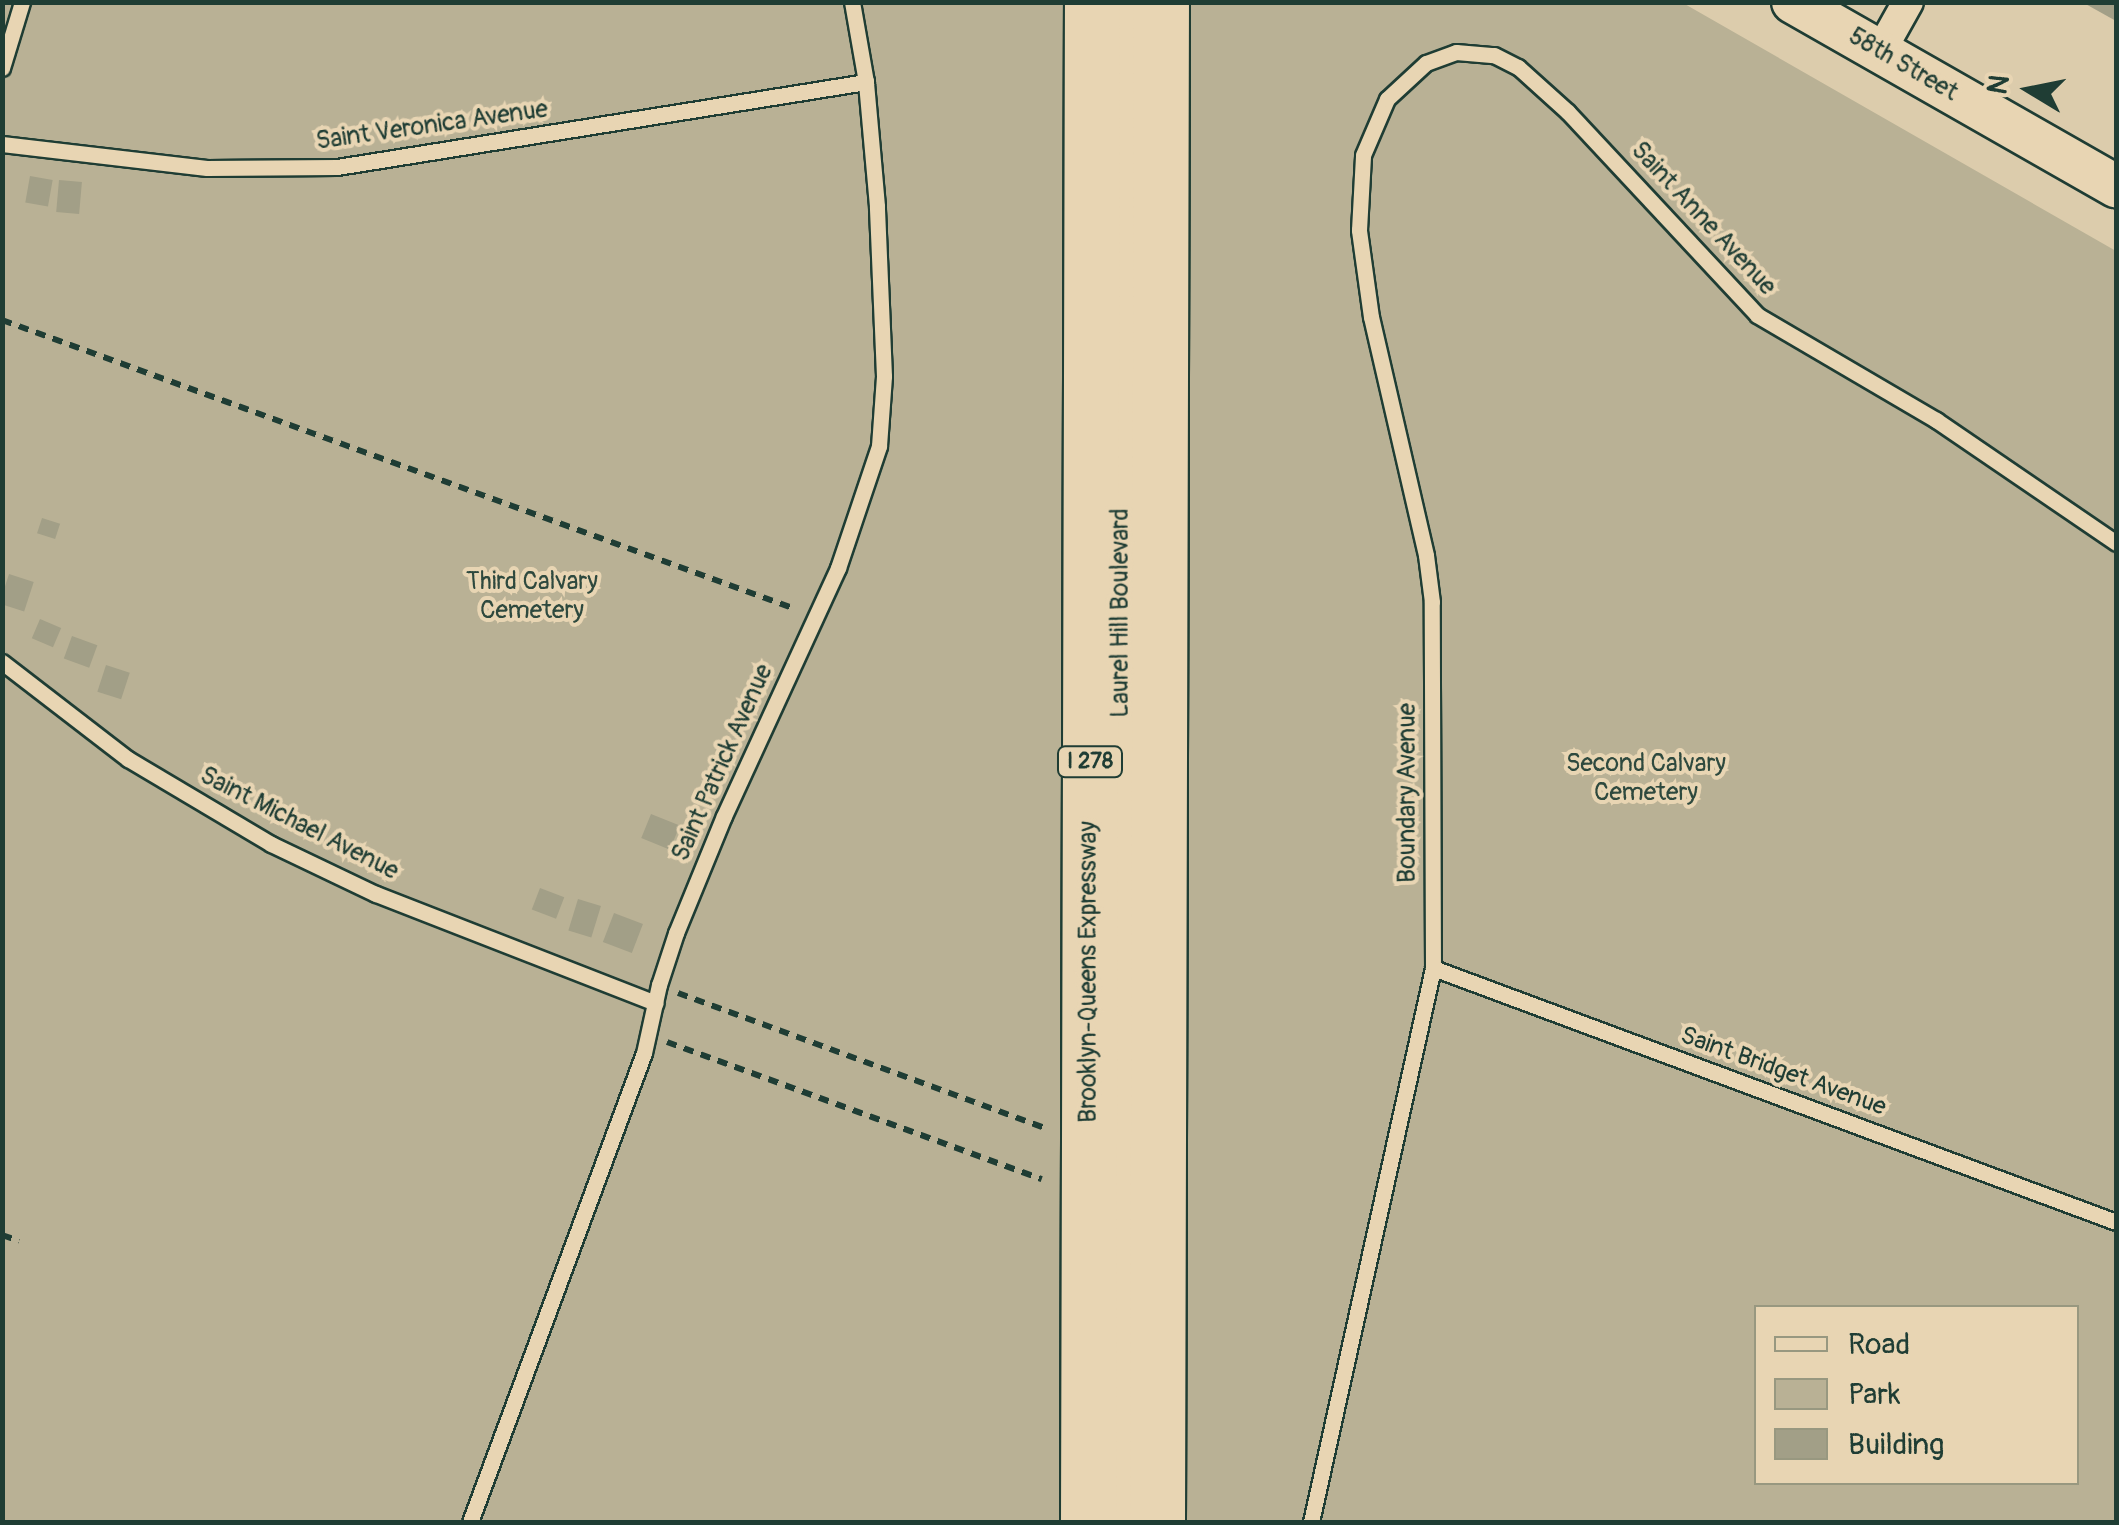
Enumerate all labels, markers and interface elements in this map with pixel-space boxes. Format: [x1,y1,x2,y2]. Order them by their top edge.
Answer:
street label: 58th Street [1843,22,1963,108]
north arrow [1979,40,2079,140]
text: N [1980,72,2018,97]
street label: Saint Veronica Avenue [314,95,550,157]
street label: Saint Anne Avenue [1624,136,1782,302]
street label: Laurel Hill Boulevard [1106,508,1136,718]
park label: Third Calvary Cemetery [466,568,598,627]
street label: Saint Patrick Avenue [666,660,780,866]
street label: Boundary Avenue [1393,703,1423,883]
road number: I 278 [1055,745,1125,779]
park label: Second Calvary Cemetery [1566,750,1726,809]
street label: Saint Michael Avenue [195,761,403,887]
street label: Brooklyn-Queens Expressway [1074,821,1104,1123]
street label: Saint Bridget Avenue [1676,1021,1890,1123]
legend [1754,1305,2079,1485]
text: Road [1848,1326,1910,1363]
text: Park [1848,1376,1901,1413]
text: Building [1848,1426,1944,1463]

